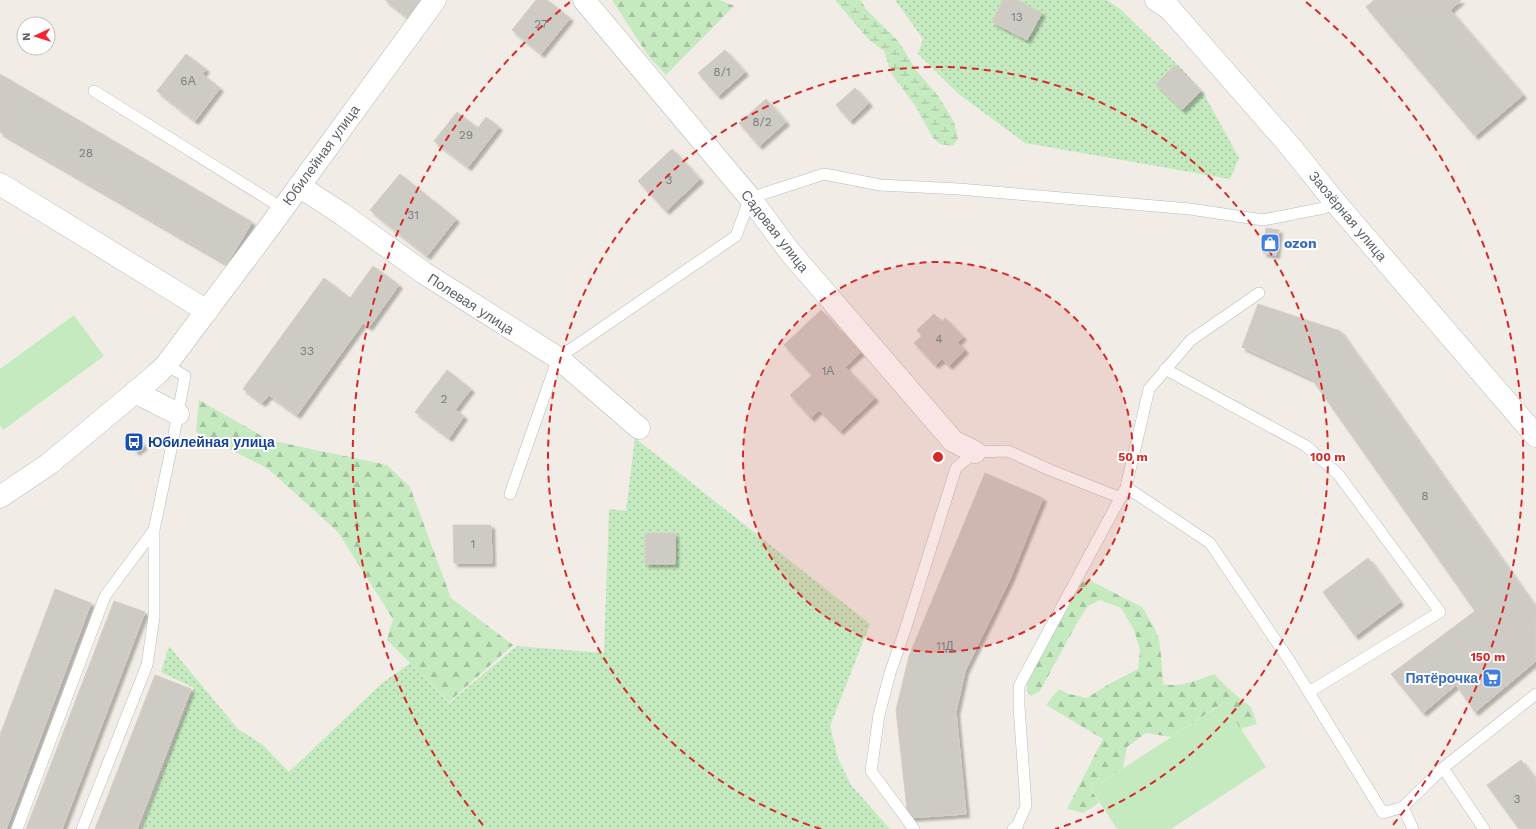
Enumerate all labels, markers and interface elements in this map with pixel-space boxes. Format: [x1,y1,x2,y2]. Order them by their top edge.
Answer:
house number: 13 [1011,10,1023,24]
north arrow [16,16,56,56]
house number: 27 [534,17,548,31]
text: N [20,32,33,41]
house number: 8/1 [713,65,731,79]
house number: 6А [180,74,196,88]
street label: Юбилейная улица [279,102,363,208]
house number: 8/2 [752,115,772,129]
house number: 29 [459,128,473,142]
house number: 28 [79,146,93,160]
street label: Заозёрная улица [1306,168,1390,264]
house number: 3 [666,173,673,187]
street label: Садовая улица [738,187,812,275]
house number: 31 [407,208,419,222]
shop icon: ozon [1259,232,1281,254]
place label: ozon [1284,235,1317,251]
street label: Полевая улица [425,270,517,338]
house number: 4 [935,332,943,346]
house number: 33 [300,344,314,358]
house number: 1А [822,364,834,378]
house number: 2 [441,392,448,406]
bus stop icon: Юбилейная улица [123,431,145,453]
place label: Юбилейная улица [148,434,275,450]
centre of rings [931,450,945,464]
text: 50 m [1118,450,1148,464]
text: 100 m [1310,450,1346,464]
house number: 8 [1421,489,1429,503]
house number: 1 [471,537,475,551]
house number: 11Д [936,639,954,653]
text: 150 m [1471,650,1505,664]
supermarket icon: Пятёрочка [1481,667,1503,689]
place label: Пятёрочка [1405,670,1478,686]
house number: 3 [1514,792,1521,806]

